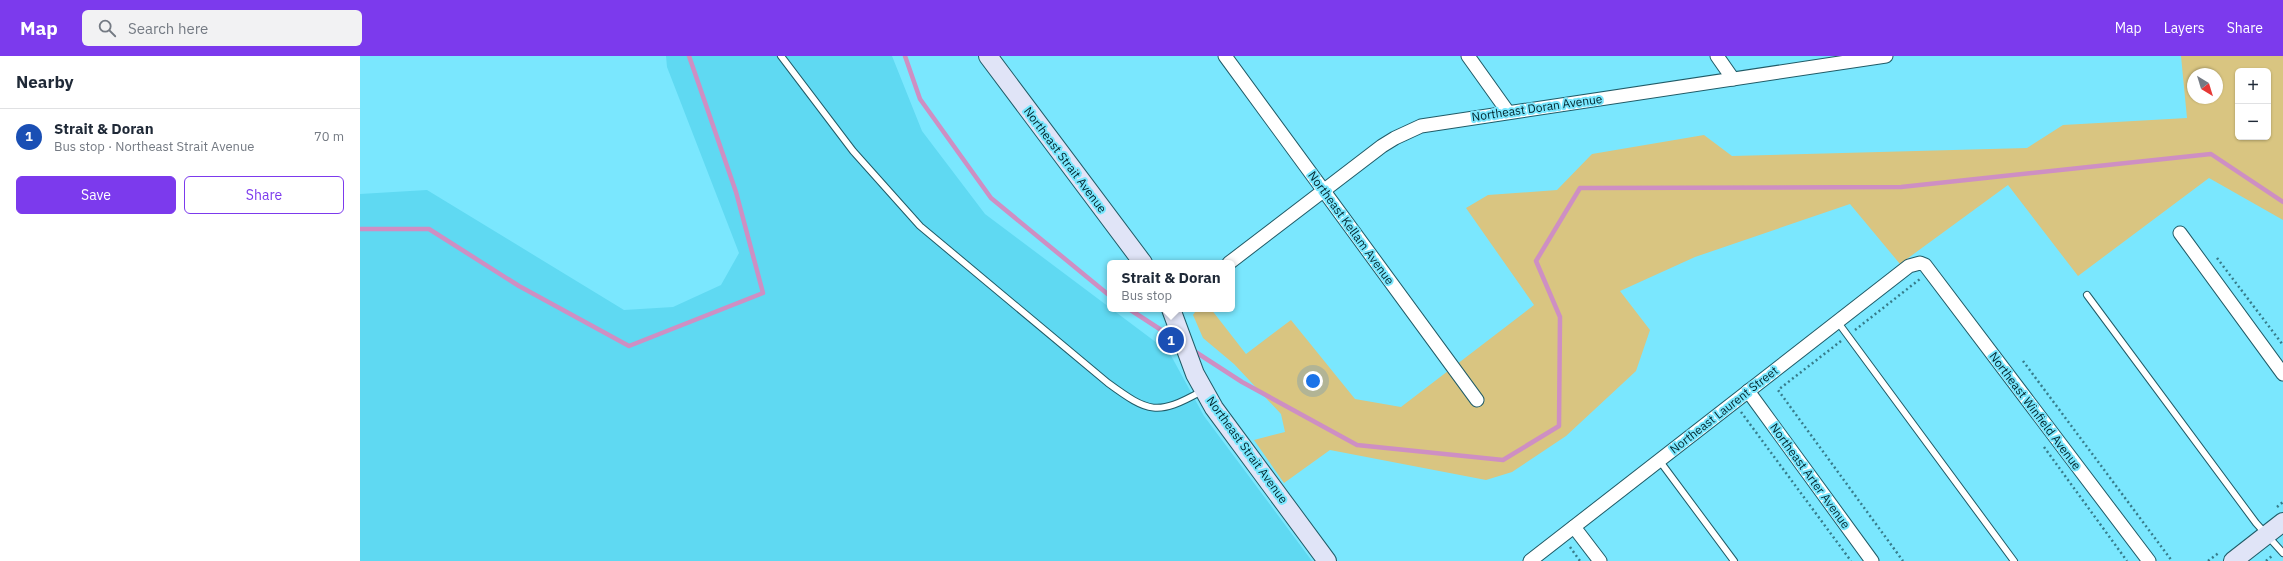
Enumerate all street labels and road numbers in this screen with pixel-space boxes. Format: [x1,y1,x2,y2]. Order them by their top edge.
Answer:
street label: Northeast Doran Avenue [1471,91,1604,124]
street label: Northeast Strait Avenue [1021,104,1110,216]
street label: Northeast Kellam Avenue [1305,168,1398,288]
street label: Northeast Winfield Avenue [1986,349,2085,473]
street label: Northeast Laurent Street [1667,363,1781,457]
street label: Northeast Strait Avenue [1204,393,1291,506]
street label: Northeast Arter Avenue [1767,420,1854,532]

